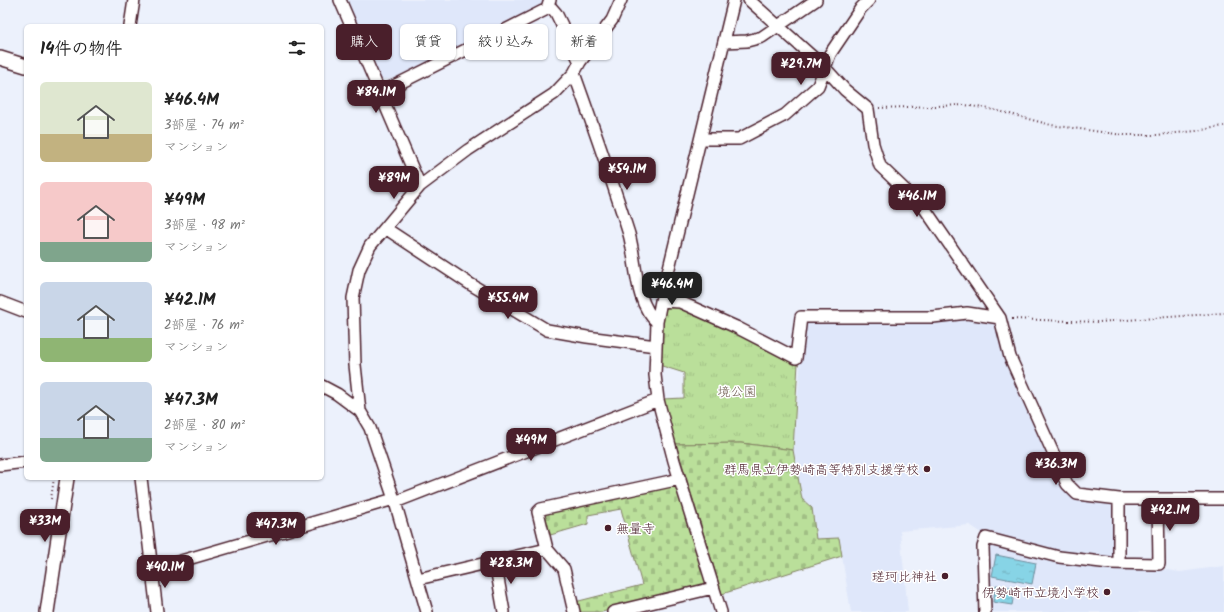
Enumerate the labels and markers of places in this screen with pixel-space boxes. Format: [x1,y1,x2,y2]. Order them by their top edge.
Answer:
pin: ¥29.7M [768,52,834,86]
pin: ¥84.1M [343,80,409,114]
pin: ¥54.1M [594,157,660,191]
pin: ¥89M [370,166,418,200]
pin: ¥46.1M [884,184,950,218]
pin: ¥46.4M [639,272,705,306]
pin: ¥55.4M [475,286,541,320]
pin: ¥49M [507,428,555,462]
pin: ¥36.3M [1023,452,1089,486]
place label: 群馬県立伊勢崎高等特別支援学校 [724,460,919,481]
marker: 群馬県立伊勢崎高等特別支援学校 [922,464,932,474]
pin: ¥42.1M [1137,498,1203,532]
pin: ¥33M [21,509,69,543]
pin: ¥47.3M [243,512,309,546]
place label: 無量寺 [616,519,655,540]
marker: 無量寺 [603,523,613,533]
pin: ¥28.3M [478,551,544,585]
pin: ¥40.1M [132,555,198,589]
place label: 瑳珂比神社 [872,567,937,588]
marker: 瑳珂比神社 [940,571,950,581]
place label: 伊勢崎市立境小学校 [982,583,1099,604]
marker: 伊勢崎市立境小学校 [1102,587,1112,597]

